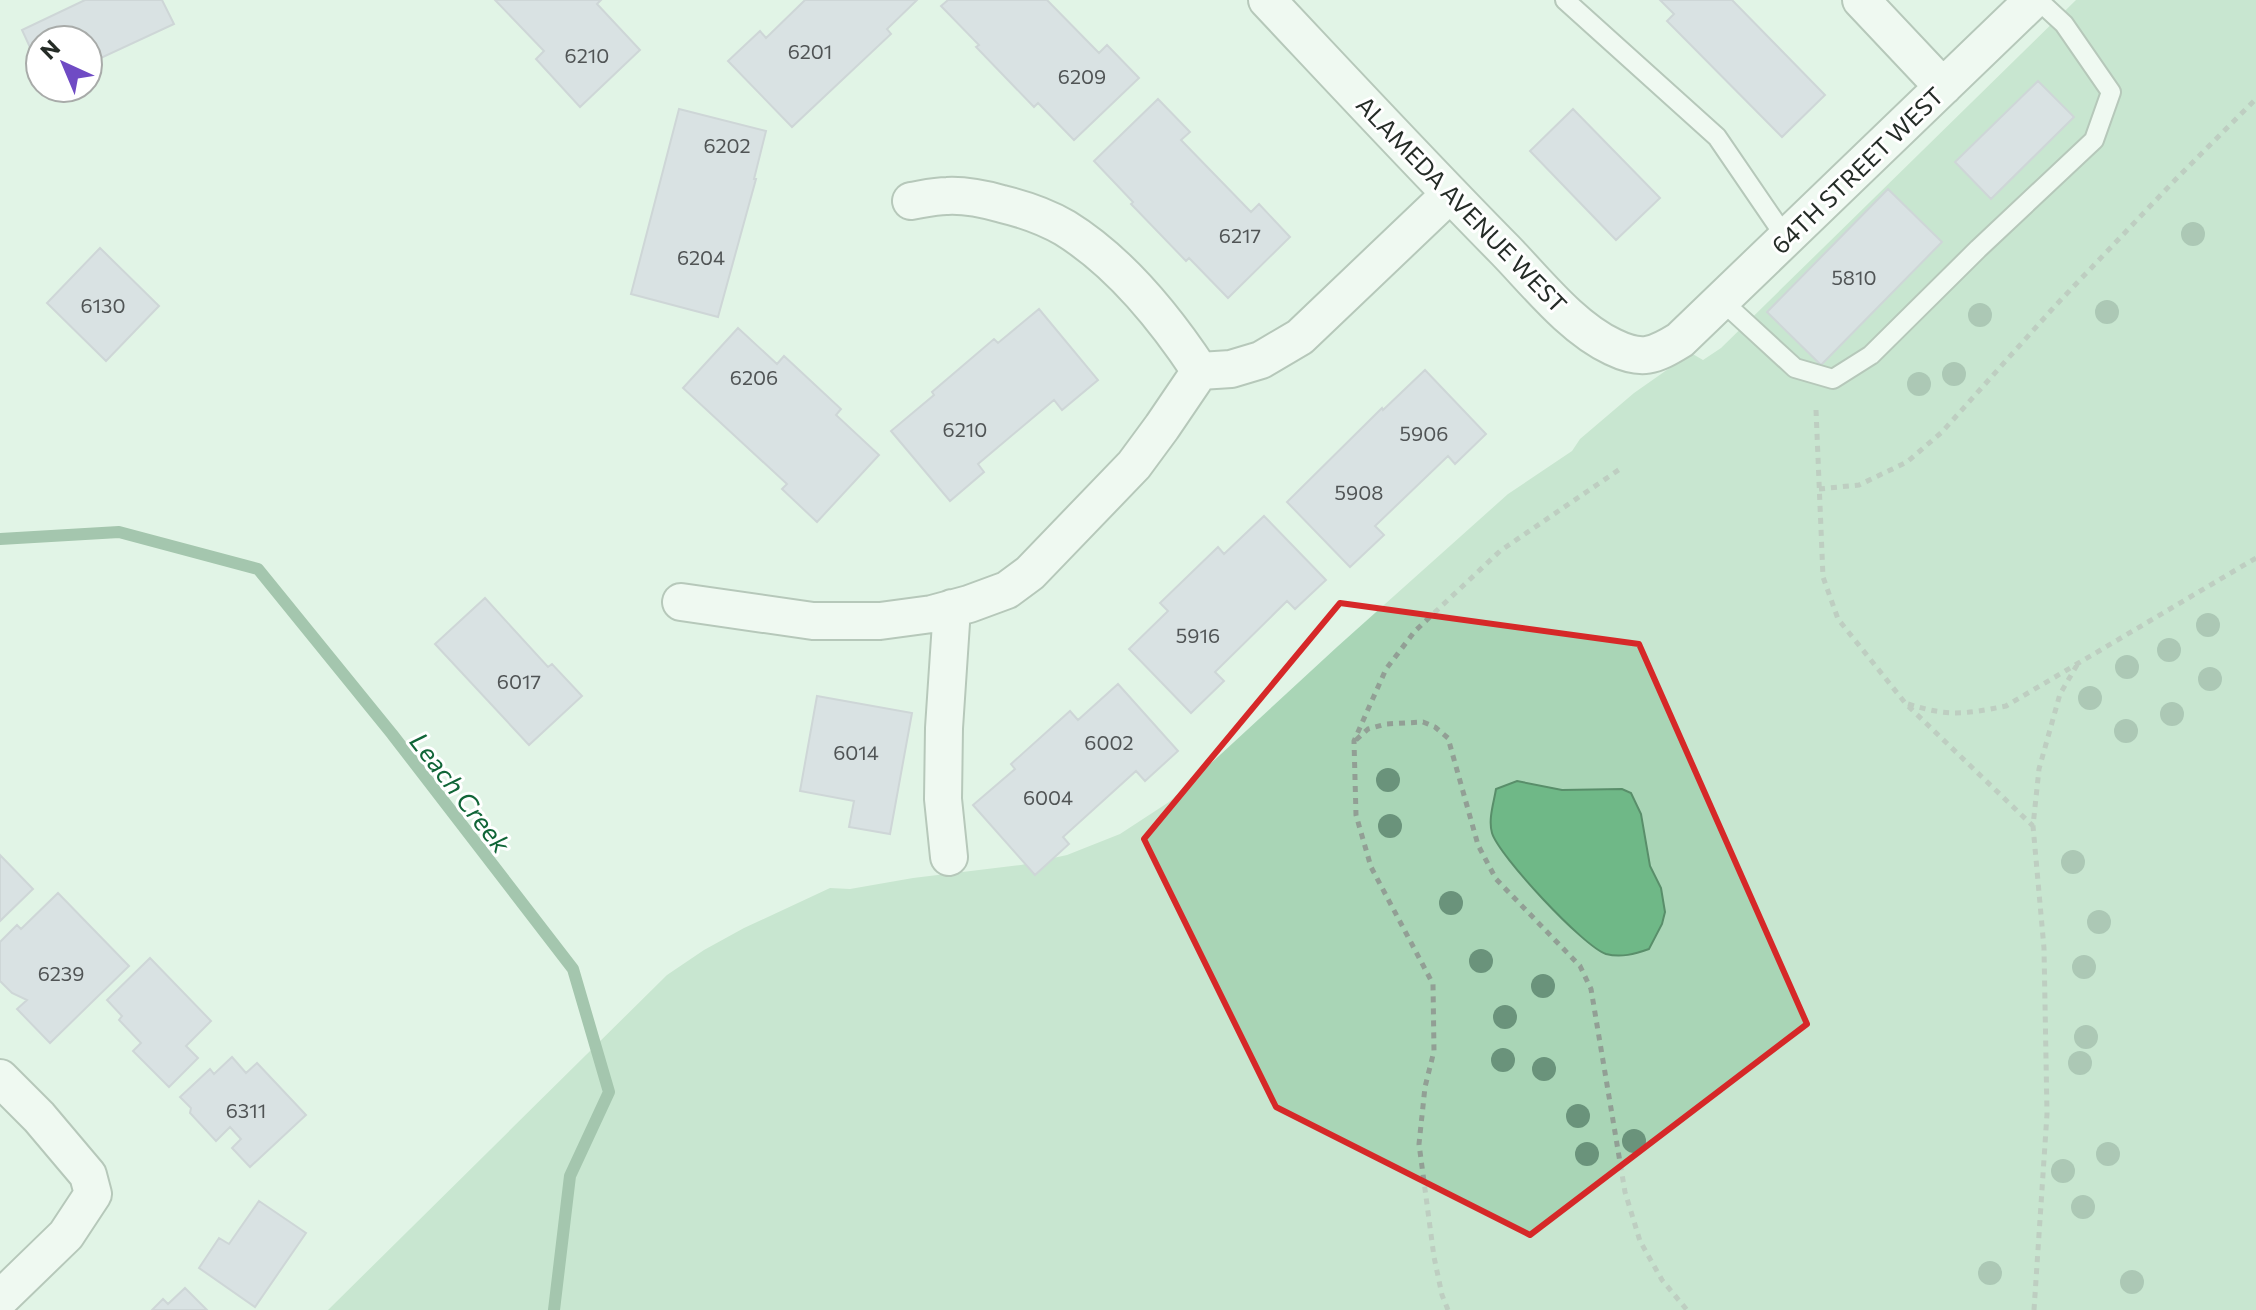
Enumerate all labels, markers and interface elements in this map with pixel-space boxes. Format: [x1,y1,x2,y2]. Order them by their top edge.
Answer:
north arrow [24,24,104,104]
text: N [34,34,65,65]
house number: 6201 [788,39,832,63]
house number: 6210 [565,43,609,67]
house number: 6209 [1058,64,1106,88]
street label: 64TH STREET WEST [1765,81,1949,259]
street label: ALAMEDA AVENUE WEST [1351,90,1573,318]
house number: 6202 [703,133,751,157]
house number: 6217 [1219,223,1261,247]
house number: 6204 [677,245,725,269]
house number: 5810 [1831,265,1877,289]
house number: 6130 [80,293,126,317]
house number: 6206 [730,365,778,389]
house number: 6210 [943,417,987,441]
house number: 5906 [1400,421,1448,445]
house number: 5908 [1335,480,1383,504]
house number: 5916 [1176,623,1220,647]
house number: 6017 [497,669,541,693]
water label: Leach Creek [404,726,518,859]
house number: 6002 [1084,730,1134,754]
house number: 6014 [833,740,879,764]
house number: 6004 [1023,785,1073,809]
house number: 6239 [38,961,84,985]
house number: 6311 [226,1098,266,1122]

